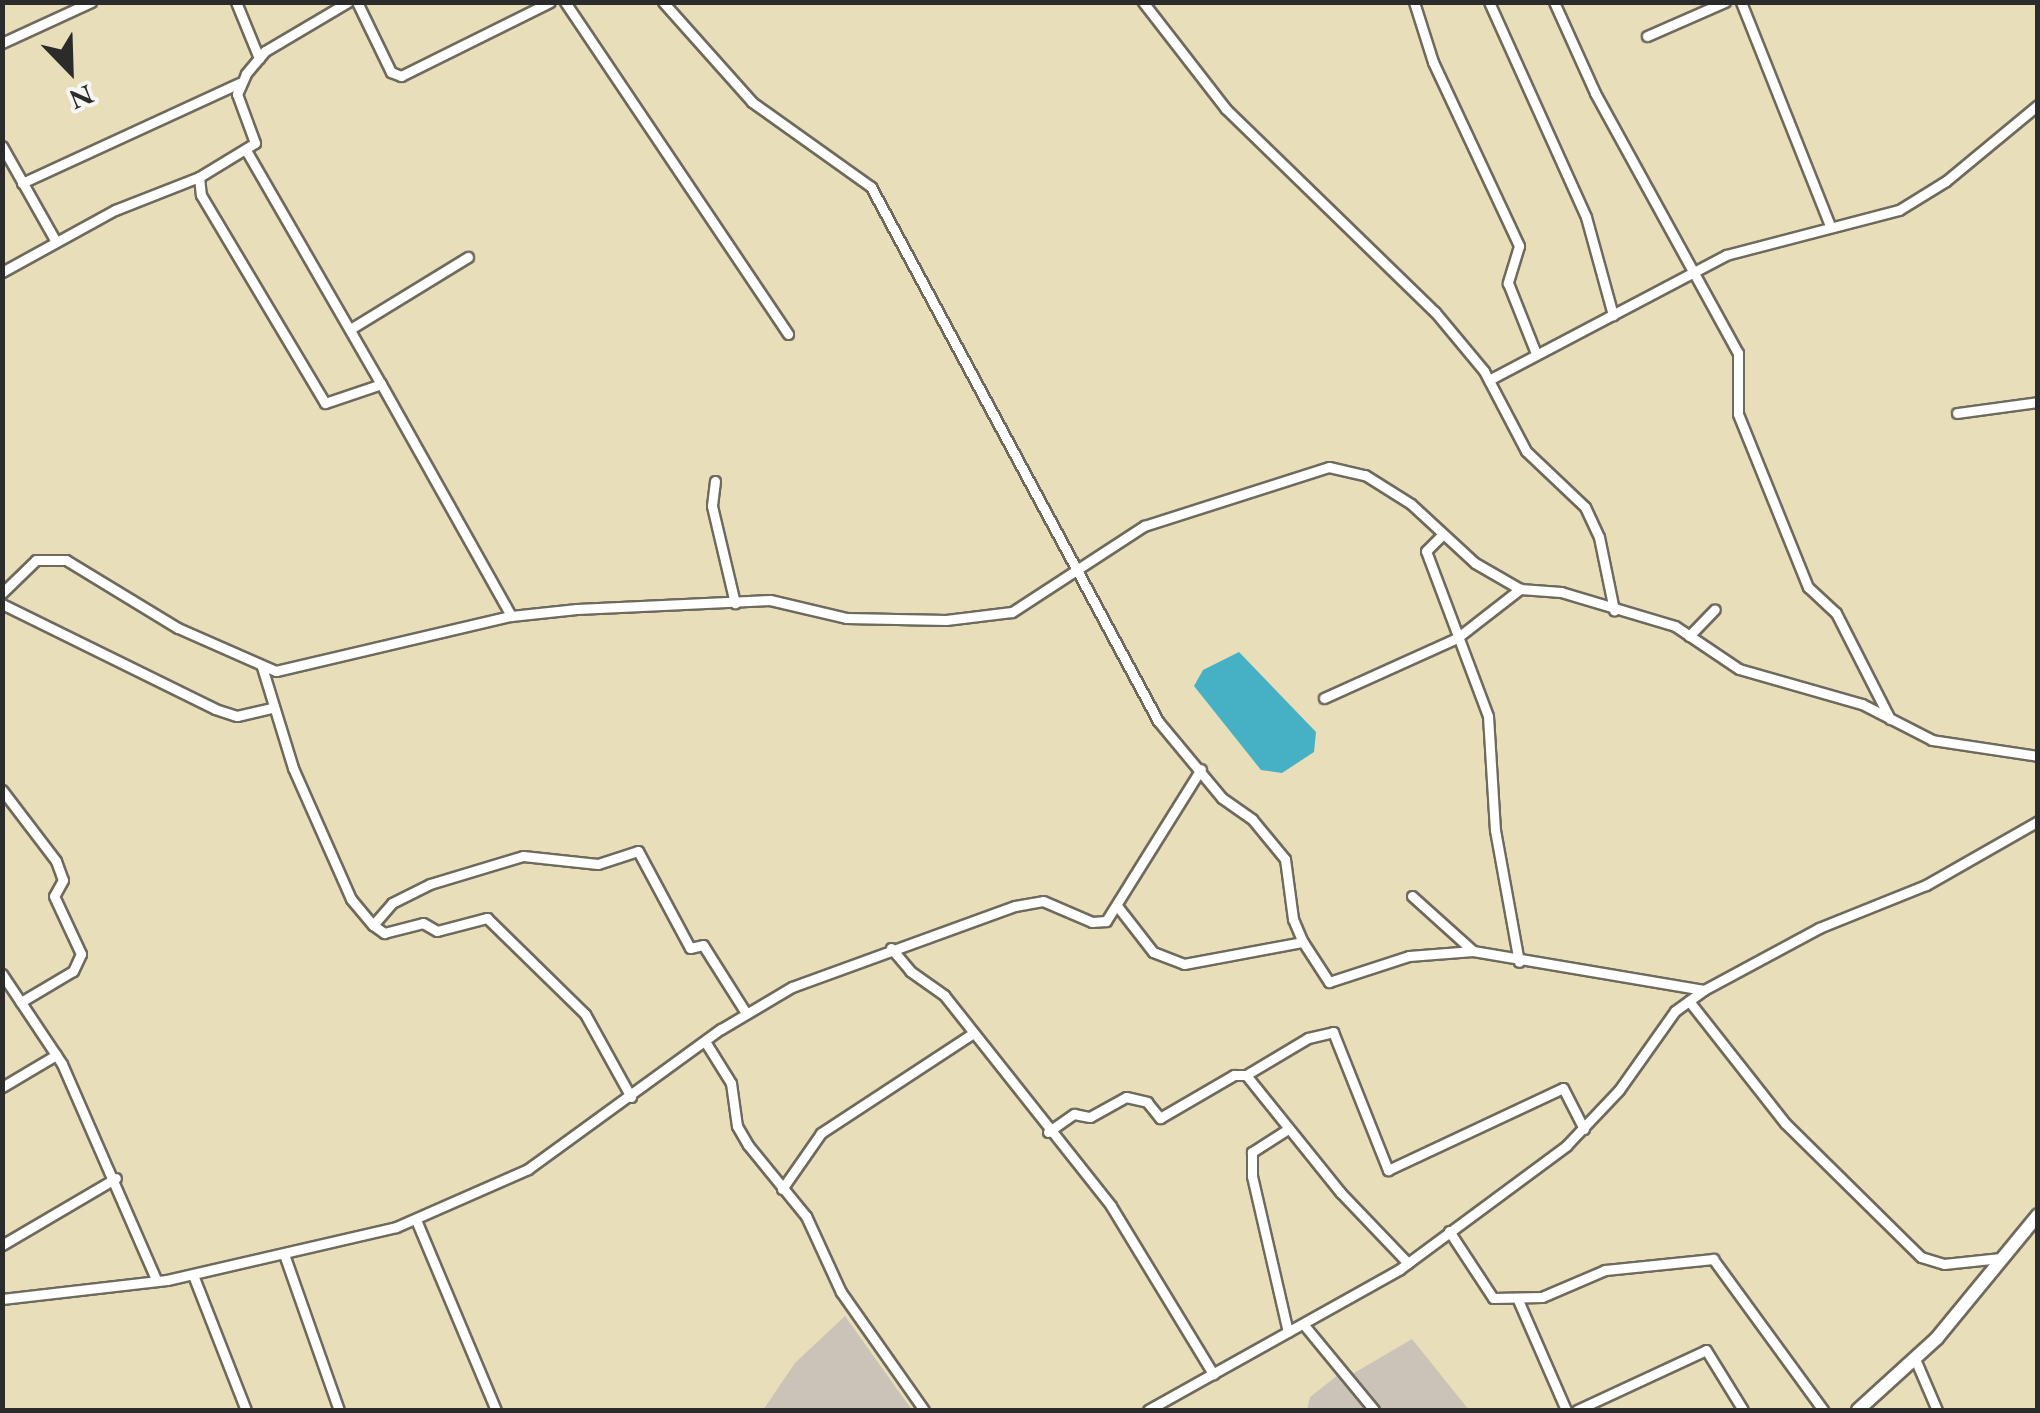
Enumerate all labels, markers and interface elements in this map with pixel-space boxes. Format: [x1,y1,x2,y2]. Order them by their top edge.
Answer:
north arrow [20,20,120,120]
text: N [64,77,99,119]

